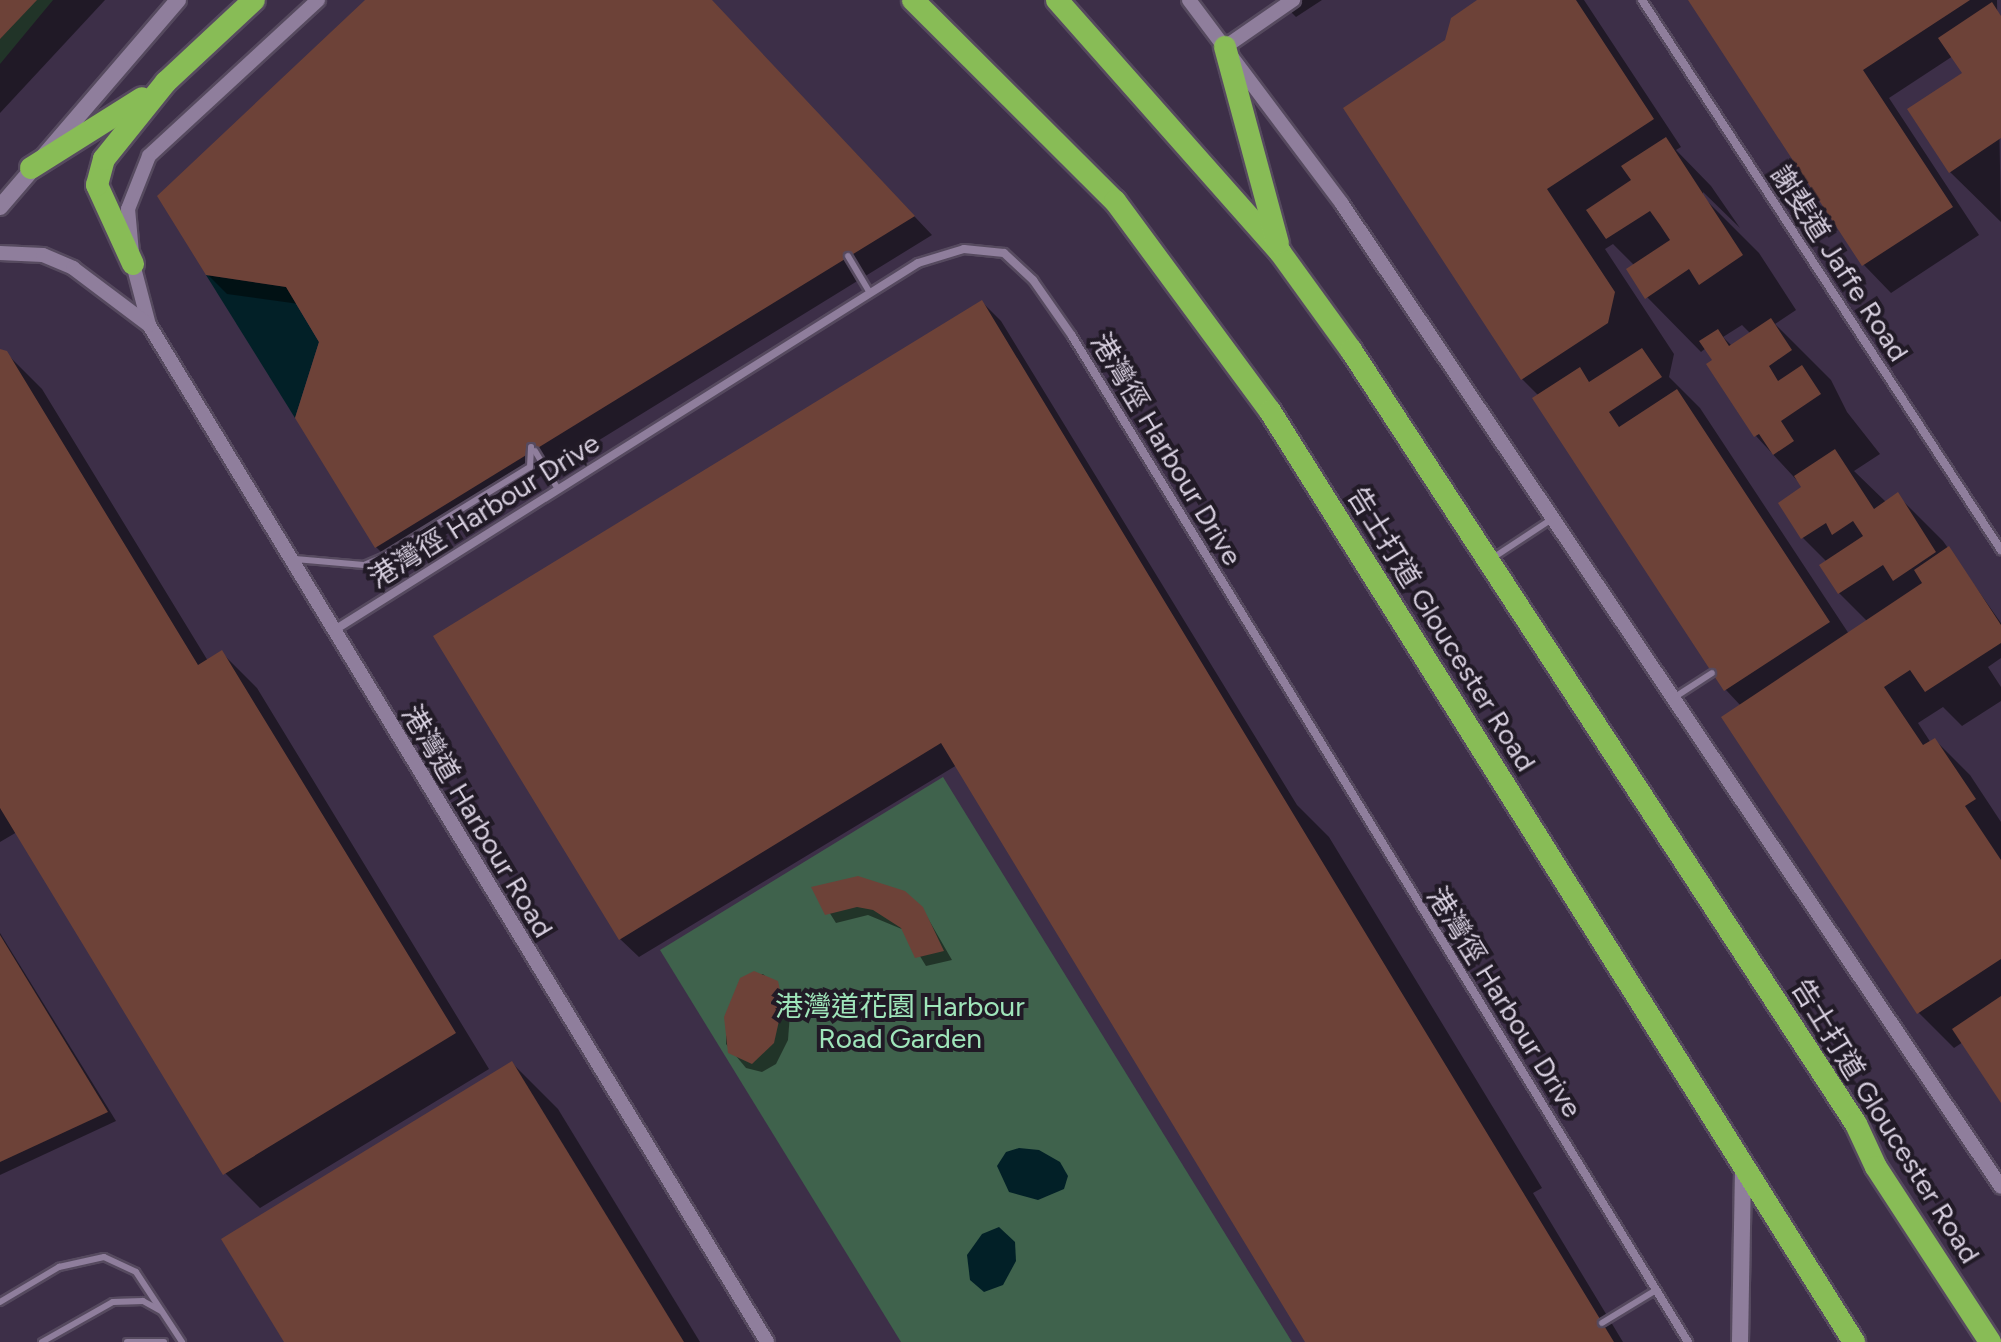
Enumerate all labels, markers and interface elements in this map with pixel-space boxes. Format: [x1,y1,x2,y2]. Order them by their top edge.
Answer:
street label: 謝斐道 Jaffe Road [1764,159,1916,367]
street label: 港灣徑 Harbour Drive [1084,327,1250,571]
street label: 港灣徑 Harbour Drive [363,426,605,594]
street label: 告士打道 Gloucester Road [1341,481,1543,777]
street label: 港灣道 Harbour Road [395,699,561,943]
street label: 港灣徑 Harbour Drive [1421,881,1589,1123]
street label: 告士打道 Gloucester Road [1785,973,1987,1269]
park label: 港灣道花園 Harbour Road Garden [775,989,1025,1055]

